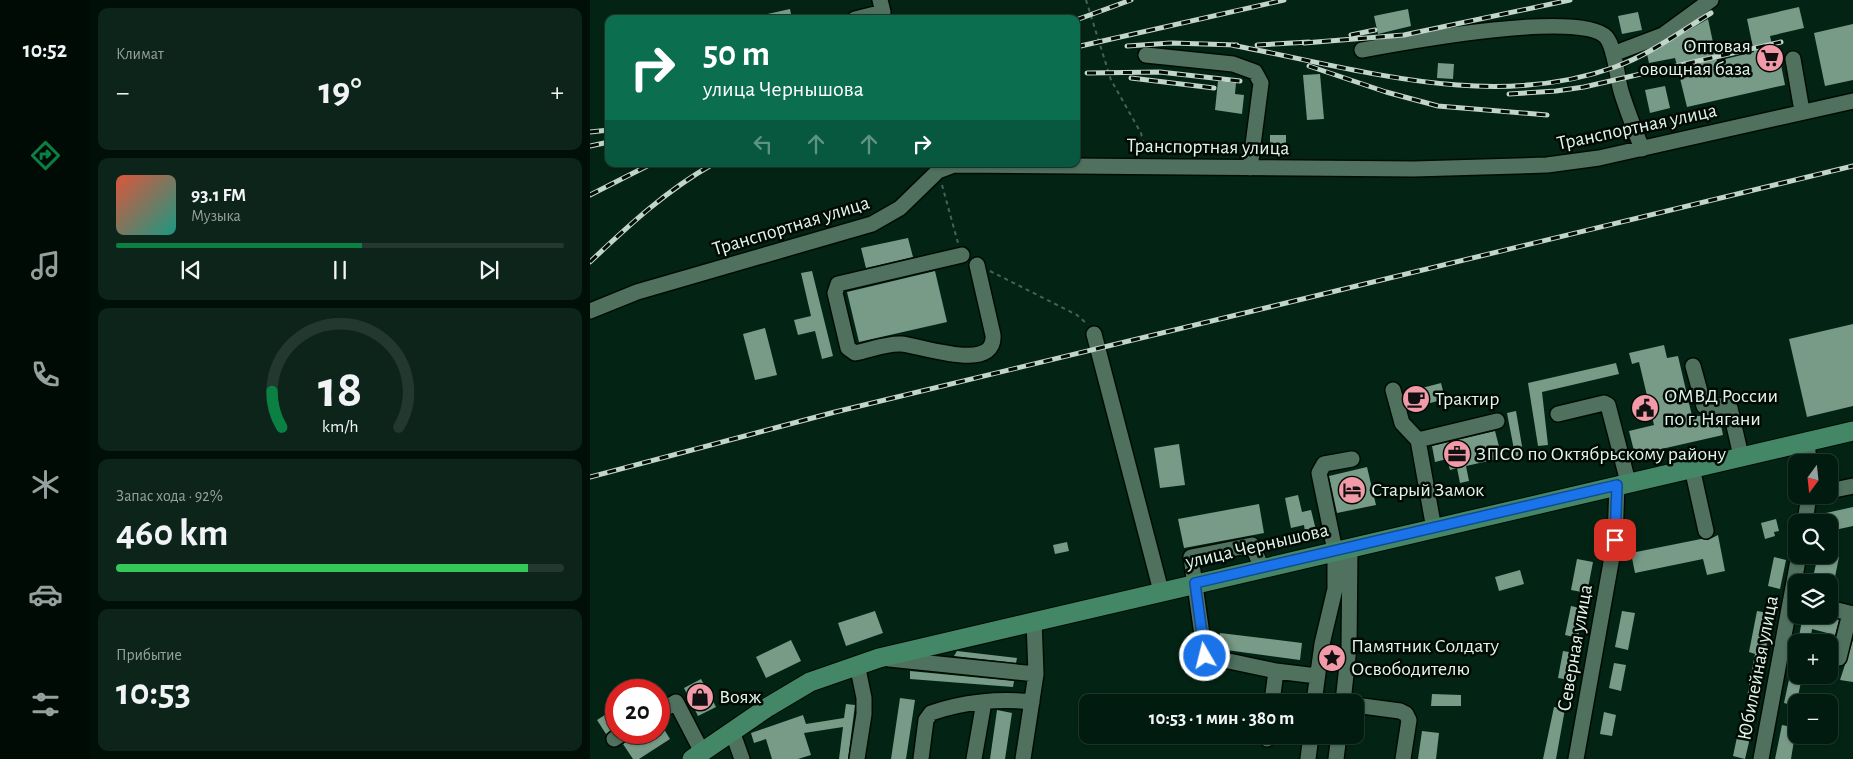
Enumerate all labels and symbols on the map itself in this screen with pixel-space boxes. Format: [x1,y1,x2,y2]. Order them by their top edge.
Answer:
place label: Оптовая овощная база [1640,36,1751,79]
supermarket icon: Оптовая овощная база [1755,43,1785,73]
street label: Транспортная улица [1555,100,1719,154]
street label: Транспортная улица [1126,136,1290,158]
street label: Транспортная улица [710,193,872,259]
cafe icon: Трактир [1401,384,1431,414]
place label: ОМВД России по г. Нягани [1664,386,1778,429]
place label: Трактир [1435,389,1499,409]
public building icon: ОМВД России по г. Нягани [1630,393,1660,423]
office icon: ЗПСО по Октябрьскому району [1442,439,1472,469]
place label: ЗПСО по Октябрьскому району [1476,444,1726,464]
north arrow [1788,454,1838,504]
hotel icon: Старый Замок [1337,475,1367,505]
place label: Старый Замок [1371,480,1484,500]
pin [1594,519,1636,561]
street label: улица Чернышова [1183,520,1330,572]
street label: Северная улица [1554,583,1596,713]
street label: Юбилейная улица [1734,594,1782,742]
position arrow [1178,629,1230,681]
place label: Памятник Солдату Освободителю [1351,636,1499,679]
place icon: Памятник Солдату Освободителю [1317,643,1347,673]
speed limit sign: 20 [605,679,670,744]
shop icon: Вояж [685,682,715,712]
place label: Вояж [719,687,762,707]

